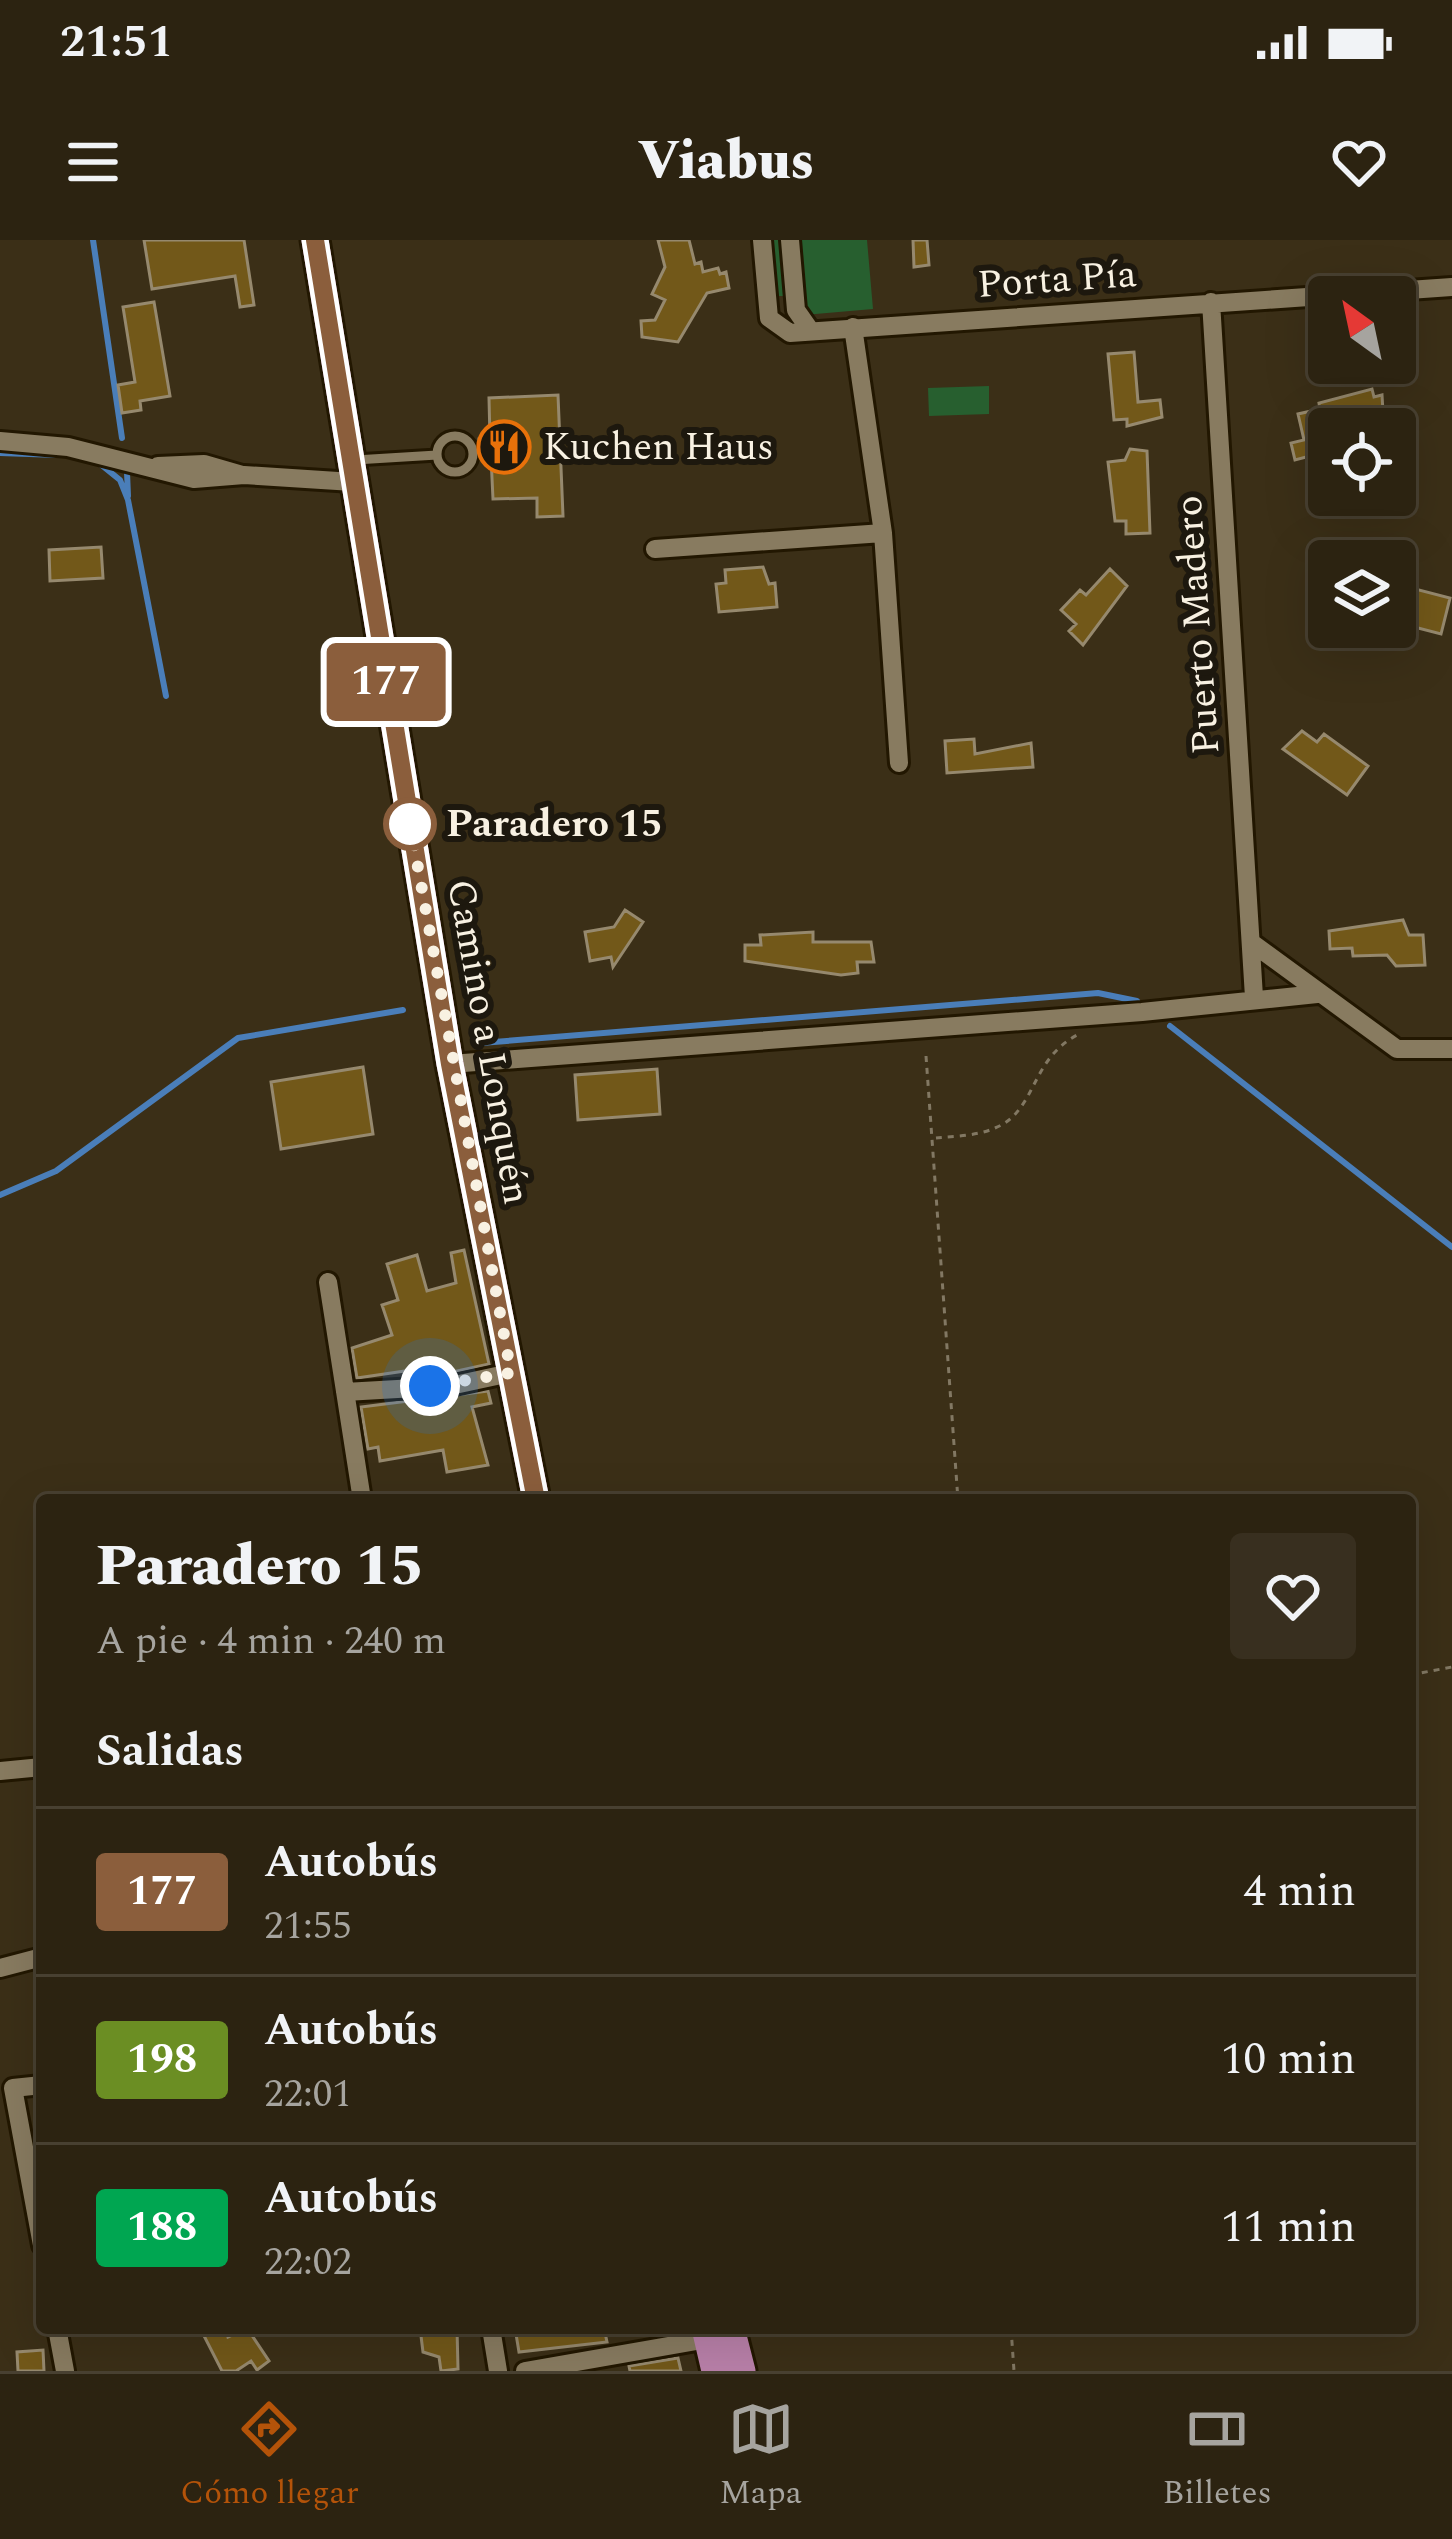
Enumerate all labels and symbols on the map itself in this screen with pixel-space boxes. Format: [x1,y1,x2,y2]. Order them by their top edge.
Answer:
street label: Porta Pía [975,245,1139,315]
north arrow [1308,276,1416,384]
place label: Kuchen Haus [543,418,774,477]
restaurant icon: Kuchen Haus [476,419,532,475]
street label: Puerto Madero [1160,494,1236,756]
line badge: 177 [317,643,455,721]
place label: Paradero 15 [446,795,663,854]
marker: Paradero 15 [385,799,435,849]
street label: Camino a Lonquén [430,875,546,1209]
your location [400,1356,460,1416]

